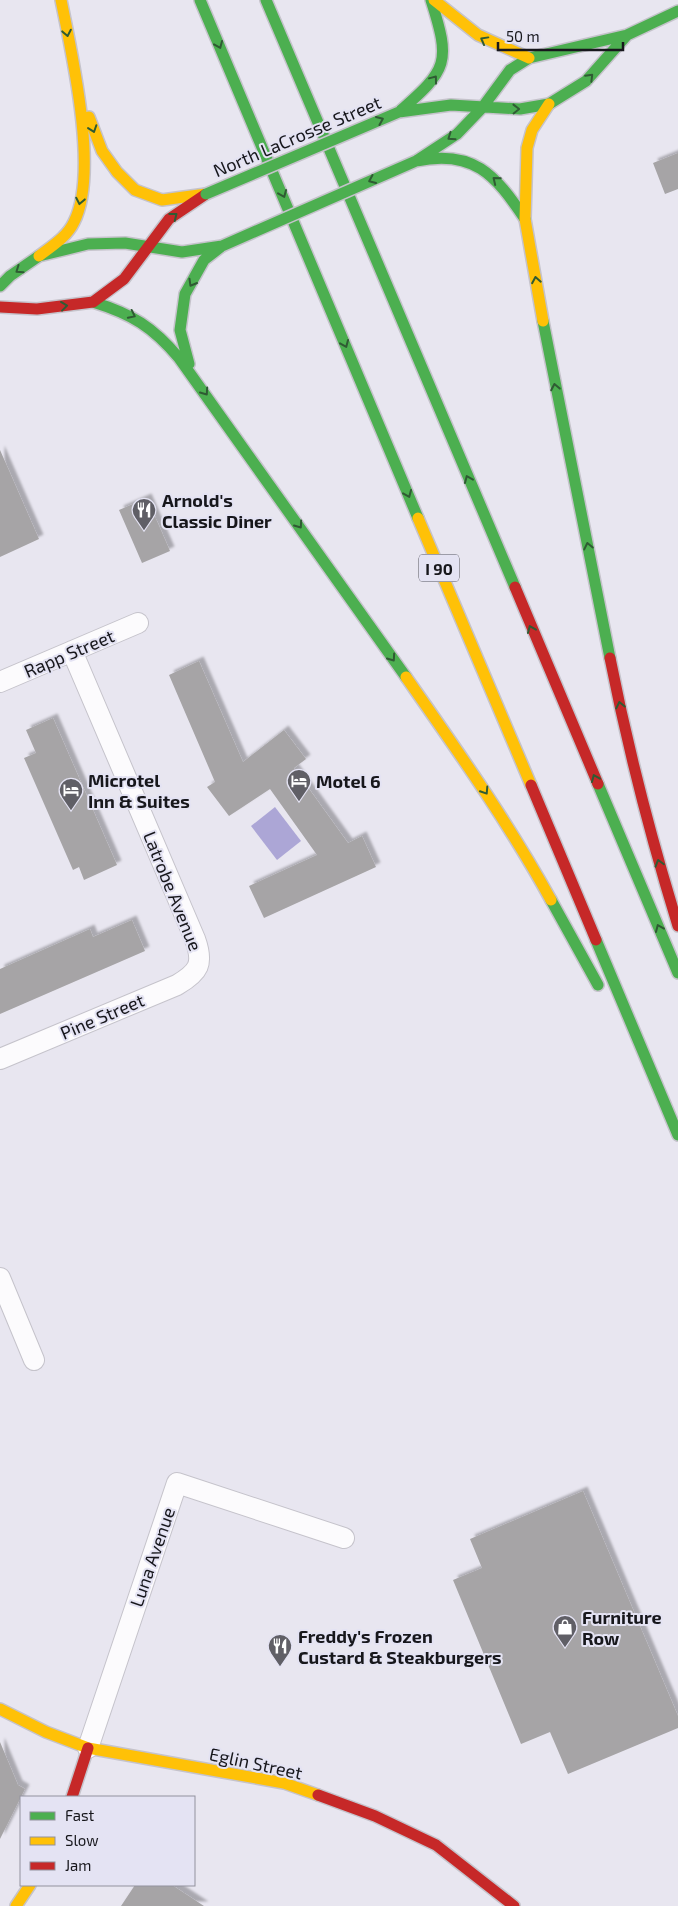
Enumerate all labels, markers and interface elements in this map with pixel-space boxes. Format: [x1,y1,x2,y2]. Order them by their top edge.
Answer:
scale bar [498,20,623,52]
text: 50 m [506,27,540,45]
one-way arrow [62,28,72,37]
one-way arrow [481,36,490,46]
one-way arrow [213,40,224,49]
one-way arrow [584,74,593,83]
one-way arrow [428,75,437,85]
street label: North LaCrosse Street [210,91,384,181]
one-way arrow [512,104,520,114]
one-way arrow [375,115,384,126]
one-way arrow [87,124,97,133]
one-way arrow [447,131,457,140]
one-way arrow [368,174,377,185]
one-way arrow [493,178,502,186]
one-way arrow [277,190,287,198]
one-way arrow [75,197,86,206]
one-way arrow [168,213,177,222]
one-way arrow [15,264,24,273]
one-way arrow [531,276,541,285]
one-way arrow [188,277,198,286]
one-way arrow [60,301,68,312]
one-way arrow [127,309,136,320]
one-way arrow [339,339,350,348]
one-way arrow [551,382,561,391]
one-way arrow [199,386,208,396]
one-way arrow [464,475,474,484]
place label: Arnold's Classic Diner [162,489,272,532]
one-way arrow [402,489,413,498]
restaurant icon: Arnold's Classic Diner [131,497,157,531]
one-way arrow [293,519,302,529]
one-way arrow [583,541,593,550]
road number: I 90 [419,554,459,582]
street label: Rapp Street [21,624,118,682]
one-way arrow [527,625,538,634]
one-way arrow [386,652,395,662]
one-way arrow [615,701,625,710]
hotel icon: Motel 6 [286,768,312,802]
place label: Microtel Inn & Suites [88,769,190,812]
place label: Motel 6 [316,770,381,792]
one-way arrow [590,774,601,783]
hotel icon: Microtel Inn & Suites [58,777,84,811]
one-way arrow [479,786,488,795]
street label: Latrobe Avenue [139,828,207,954]
one-way arrow [654,859,664,867]
one-way arrow [654,924,665,933]
street label: Pine Street [57,988,148,1044]
street label: Luna Avenue [125,1504,179,1610]
place label: Furniture Row [582,1606,662,1649]
shop icon: Furniture Row [552,1614,578,1648]
place label: Freddy's Frozen Custard & Steakburgers [298,1625,501,1668]
restaurant icon: Freddy's Frozen Custard & Steakburgers [267,1633,293,1667]
street label: Eglin Street [208,1742,305,1784]
legend [20,1796,195,1886]
text: Fast [65,1806,95,1824]
text: Slow [65,1831,99,1849]
text: Jam [65,1856,91,1874]

